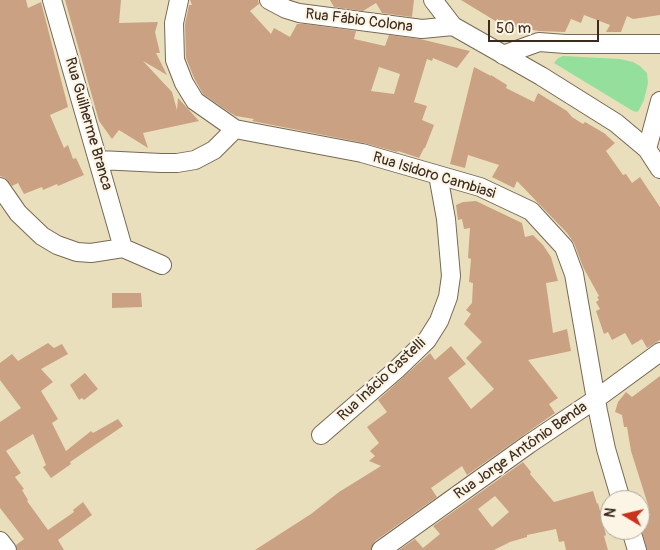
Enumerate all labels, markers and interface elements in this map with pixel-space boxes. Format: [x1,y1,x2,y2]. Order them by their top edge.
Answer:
street label: Rua Fábio Colona [304,5,414,37]
scale bar [490,10,601,42]
text: 50 m [496,19,531,38]
street label: Rua Guilherme Branca [60,55,116,193]
street label: Rua Isidoro Cambiasi [370,149,498,203]
street label: Rua Inácio Castelli [334,335,430,425]
street label: Rua Jorge Antônio Benda [451,398,591,504]
north arrow [600,490,650,540]
text: N [602,507,620,519]

